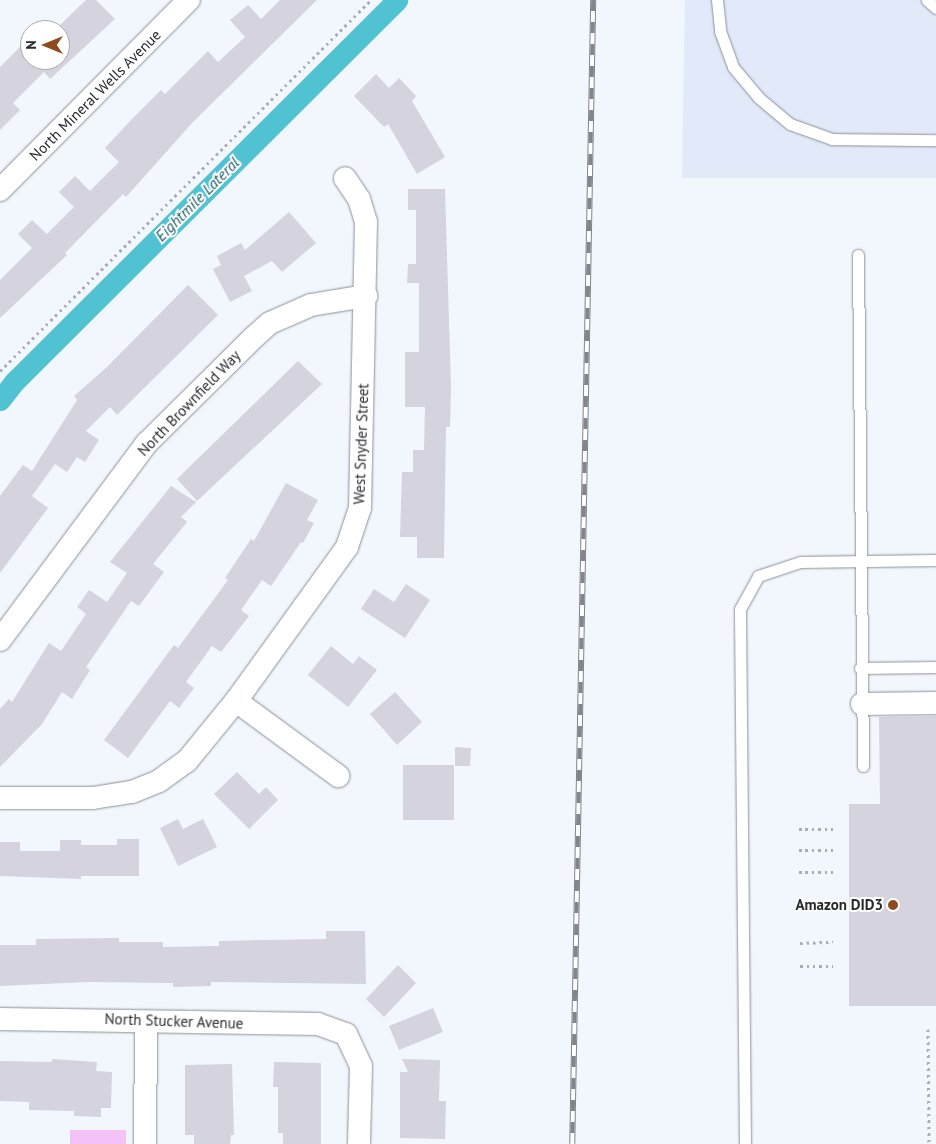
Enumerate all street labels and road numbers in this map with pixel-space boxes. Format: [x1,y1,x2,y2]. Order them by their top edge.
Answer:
street label: North Mineral Wells Avenue [25,25,165,165]
street label: North Brownfield Way [134,346,244,460]
street label: West Snyder Street [350,383,372,505]
street label: North Stucker Avenue [104,1010,244,1032]

